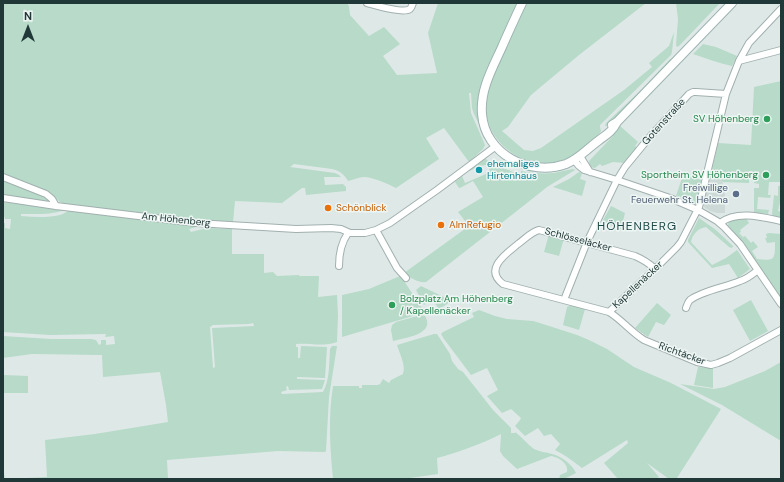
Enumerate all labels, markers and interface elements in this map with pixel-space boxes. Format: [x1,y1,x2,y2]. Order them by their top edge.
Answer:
north arrow [8,8,48,48]
text: N [24,9,32,23]
street label: Gotenstraße [640,96,688,148]
place label: SV Höhenberg [693,113,759,125]
marker: SV Höhenberg [762,114,772,124]
place label: ehemaliges Hirtenhaus [487,158,539,182]
marker: ehemaliges Hirtenhaus [474,165,484,175]
place label: Sportheim SV Höhenberg [641,169,758,181]
marker: Sportheim SV Höhenberg [761,170,771,180]
place label: Freiwillige Feuerwehr St. Helena [631,182,728,206]
marker: Freiwillige Feuerwehr St. Helena [731,189,741,199]
place label: Schönblick [336,202,387,214]
marker: Schönblick [323,203,333,213]
street label: Am Höhenberg [141,210,211,230]
place label: AlmRefugio [449,219,501,231]
marker: AlmRefugio [436,220,446,230]
district label: HÖHENBERG [597,220,677,234]
street label: Schlösseläcker [543,225,613,255]
street label: Kapellenäcker [610,259,666,311]
place label: Bolzplatz Am Höhenberg / Kapellenäcker [400,293,513,316]
marker: Bolzplatz Am Höhenberg / Kapellenäcker [387,300,397,310]
street label: Richtäcker [657,340,707,368]

